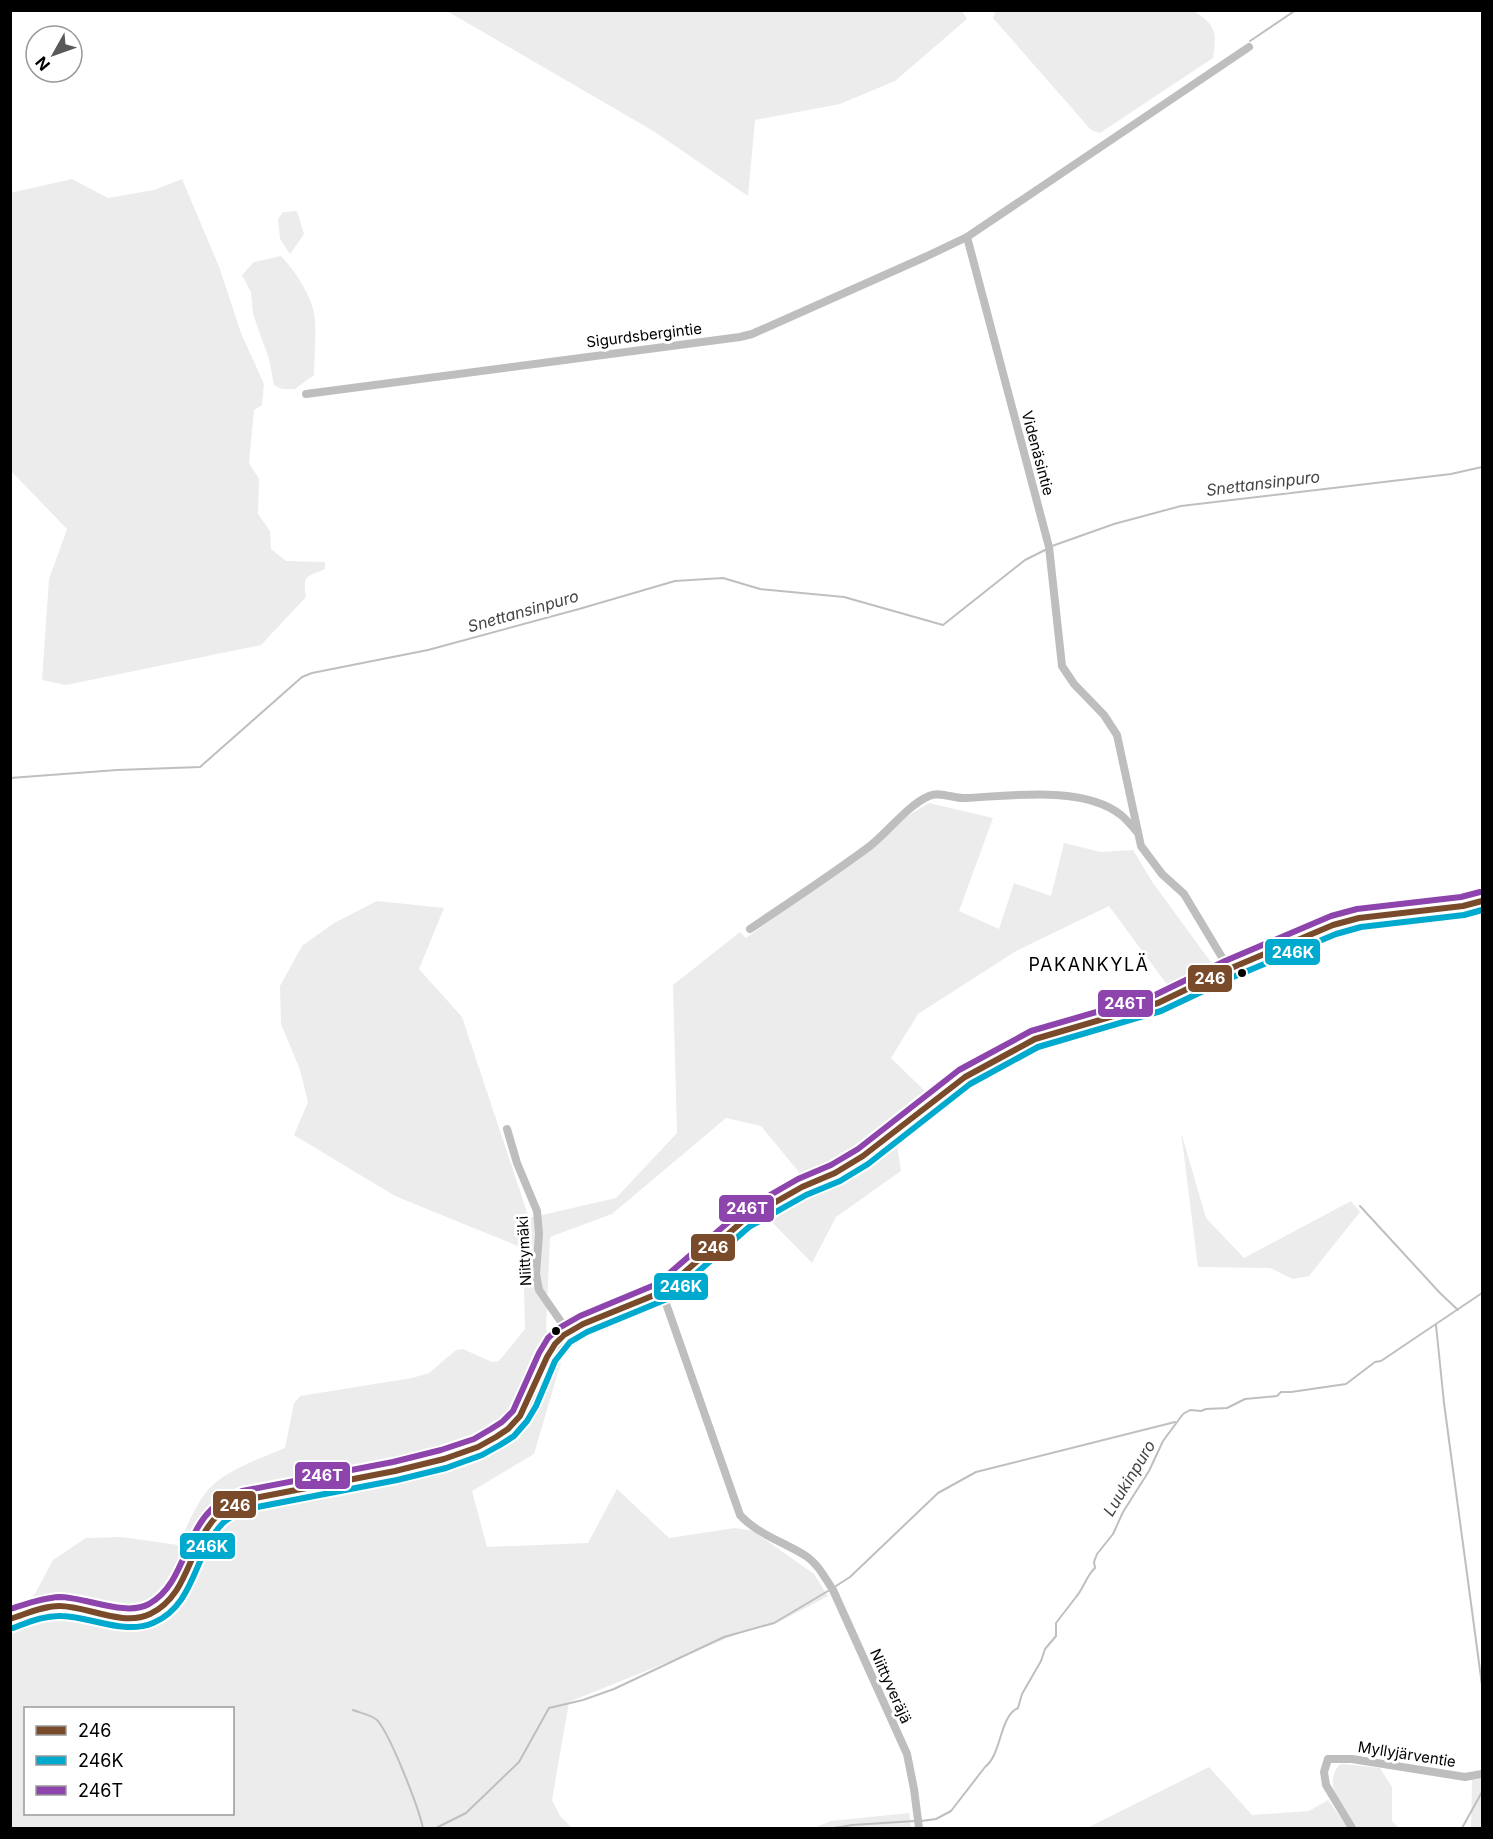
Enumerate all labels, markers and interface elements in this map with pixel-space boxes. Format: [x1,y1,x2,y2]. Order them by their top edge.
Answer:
north arrow [24,24,84,84]
text: N [31,53,54,75]
street label: Sigurdsbergintie [585,318,703,352]
street label: Videnäsintie [1018,409,1058,497]
water label: Snettansinpuro [1205,466,1321,500]
water label: Snettansinpuro [465,586,581,636]
line badge: 246K [1264,938,1321,966]
text: 246K [1272,942,1315,962]
district label: PAKANKYLÄ [1028,953,1150,975]
line badge: 246 [1187,964,1233,993]
unlabelled marker [1236,967,1248,979]
text: 246 [1194,968,1226,988]
line badge: 246T [1097,989,1154,1018]
text: 246T [1104,993,1146,1013]
line badge: 246T [718,1194,775,1223]
text: 246T [726,1198,768,1218]
street label: Niittymäki [513,1215,535,1287]
line badge: 246 [690,1233,736,1262]
text: 246 [697,1237,729,1257]
line badge: 246K [653,1272,709,1301]
text: 246K [660,1276,703,1296]
unlabelled marker [550,1325,562,1337]
water label: Luukinpuro [1099,1437,1159,1519]
line badge: 246T [294,1461,351,1490]
text: 246T [301,1465,343,1485]
line badge: 246 [212,1490,257,1519]
text: 246 [219,1495,251,1515]
line badge: 246K [179,1532,236,1560]
text: 246K [186,1536,229,1556]
street label: Niittyveräjä [866,1646,916,1726]
legend [24,1707,234,1815]
text: 246 [78,1720,112,1741]
street label: Myllyjärventie [1357,1737,1457,1771]
text: 246K [78,1750,124,1771]
text: 246T [78,1780,123,1801]

